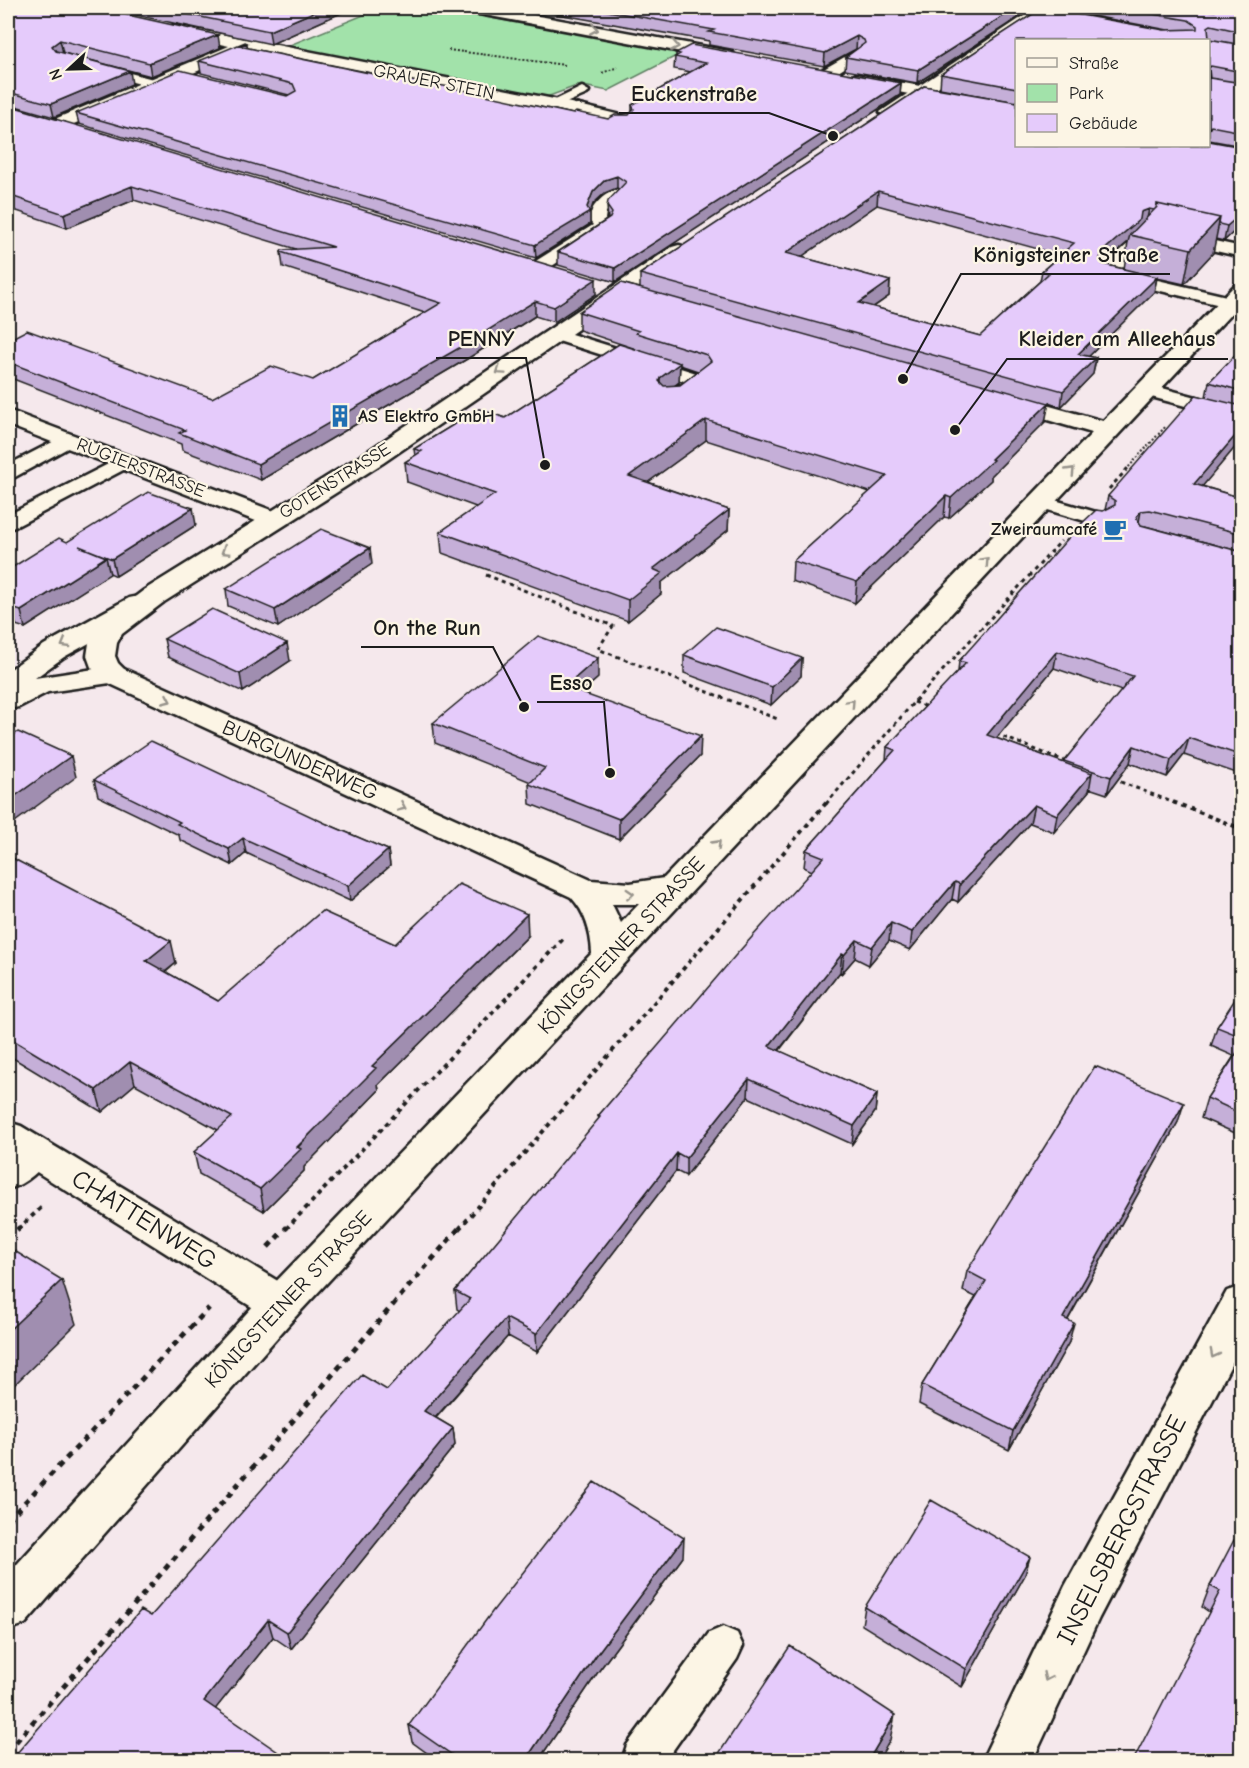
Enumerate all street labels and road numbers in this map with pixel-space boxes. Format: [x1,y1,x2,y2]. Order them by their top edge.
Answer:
street label: GRAUER STEIN [372,60,496,104]
street label: RUGIERSTRASSE [74,434,208,502]
street label: GOTENSTRASSE [276,438,395,524]
street label: BURGUNDERWEG [219,715,381,805]
street label: KÖNIGSTEINER STRASSE [533,851,709,1039]
street label: CHATTENWEG [66,1164,222,1276]
street label: KÖNIGSTEINER STRASSE [200,1205,376,1393]
street label: INSELSBERGSTRASSE [1051,1410,1193,1650]

